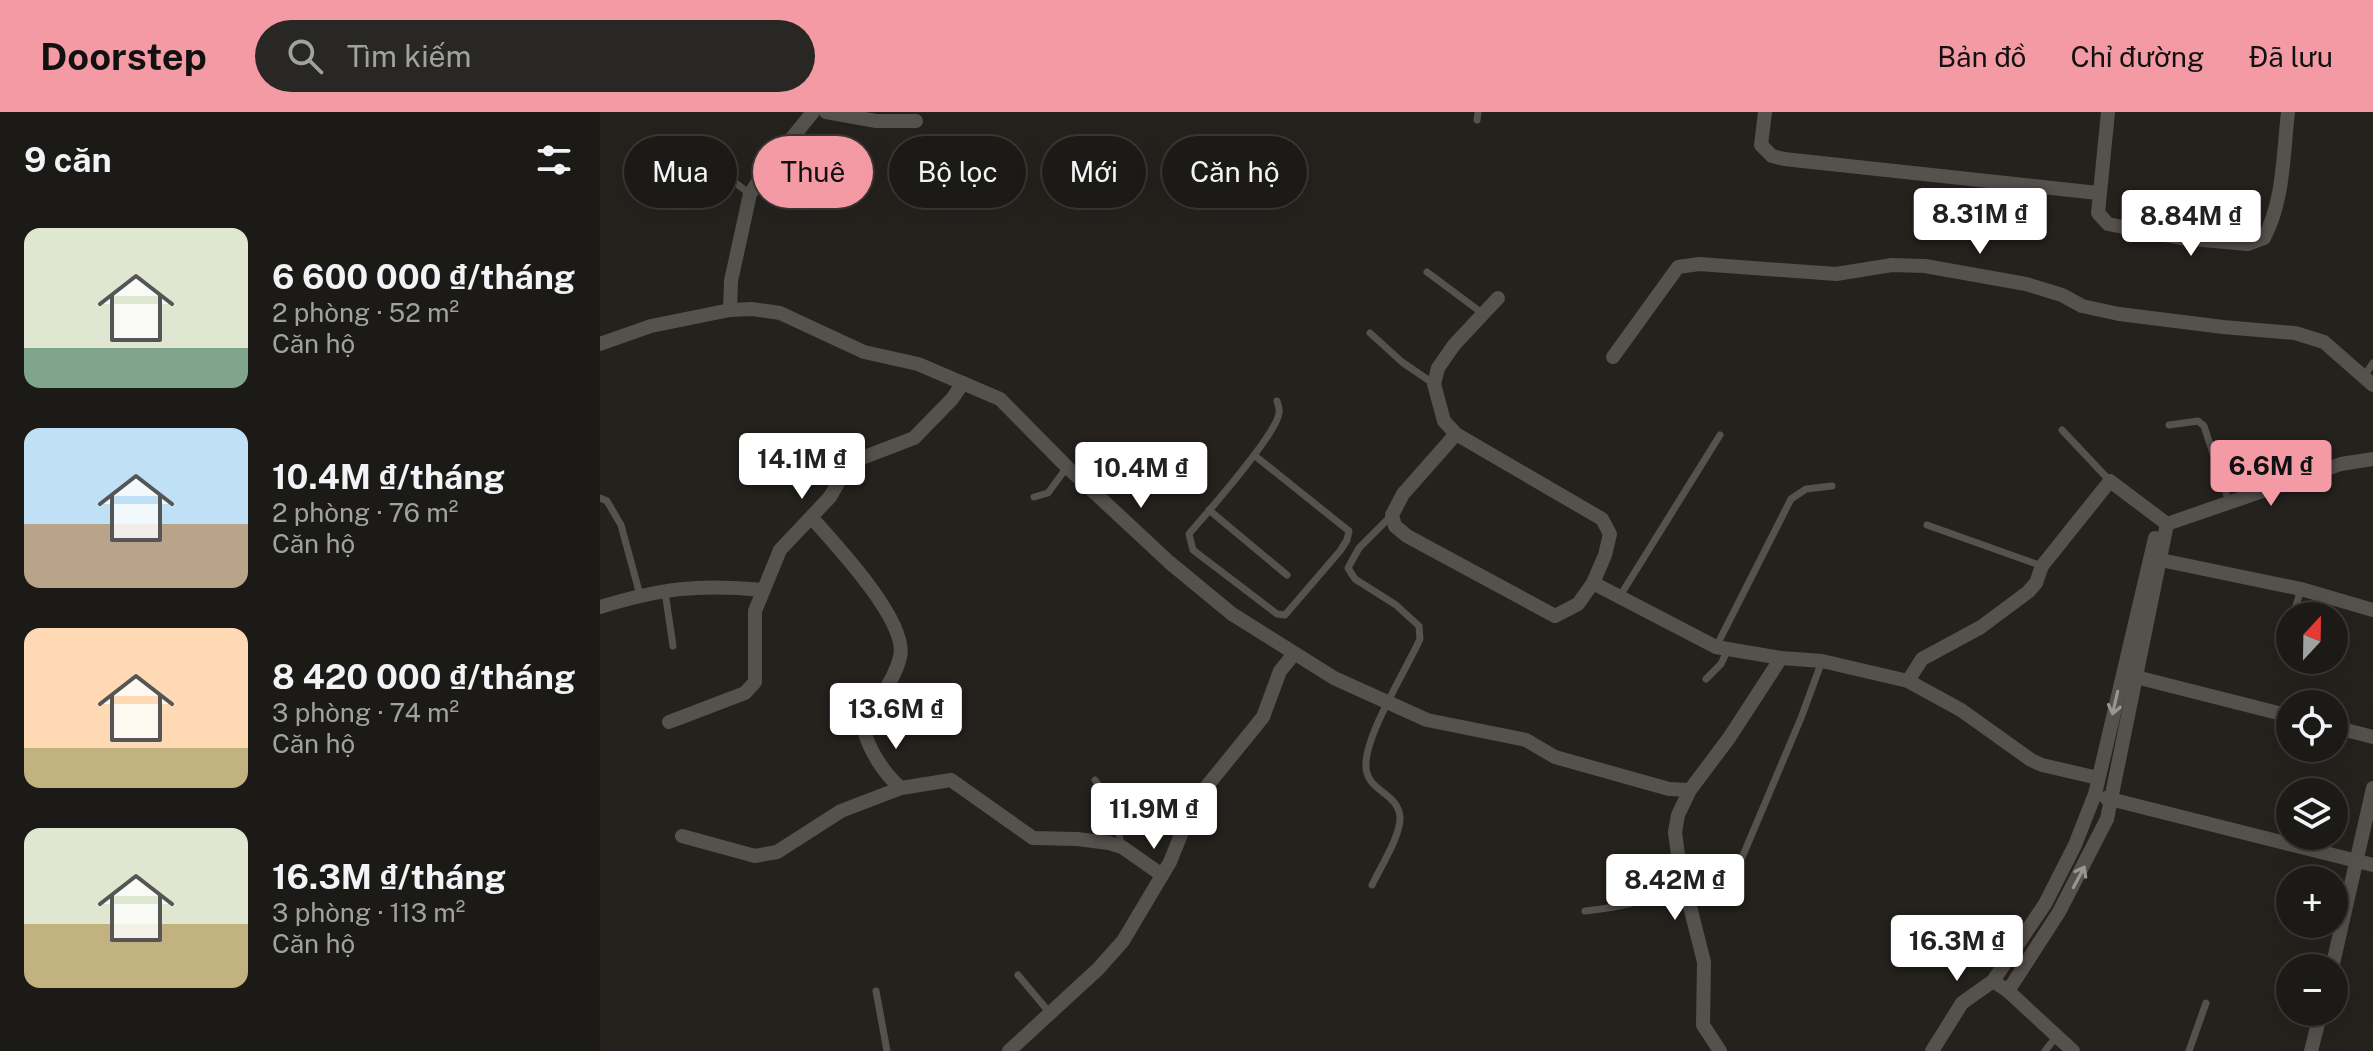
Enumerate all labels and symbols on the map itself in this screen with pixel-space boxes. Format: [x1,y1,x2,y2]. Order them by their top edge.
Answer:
pin: 8.31M ₫ [1906,188,2054,256]
pin: 8.84M ₫ [2117,190,2265,258]
pin: 14.1M ₫ [728,433,876,501]
pin: 6.6M ₫ [2206,440,2336,508]
pin: 10.4M ₫ [1067,442,1215,510]
north arrow [2276,602,2348,674]
pin: 13.6M ₫ [822,683,970,751]
one-way arrow [2107,689,2122,715]
pin: 11.9M ₫ [1080,783,1228,851]
pin: 8.42M ₫ [1601,854,1749,922]
one-way arrow [2071,865,2087,889]
pin: 16.3M ₫ [1883,915,2031,983]

